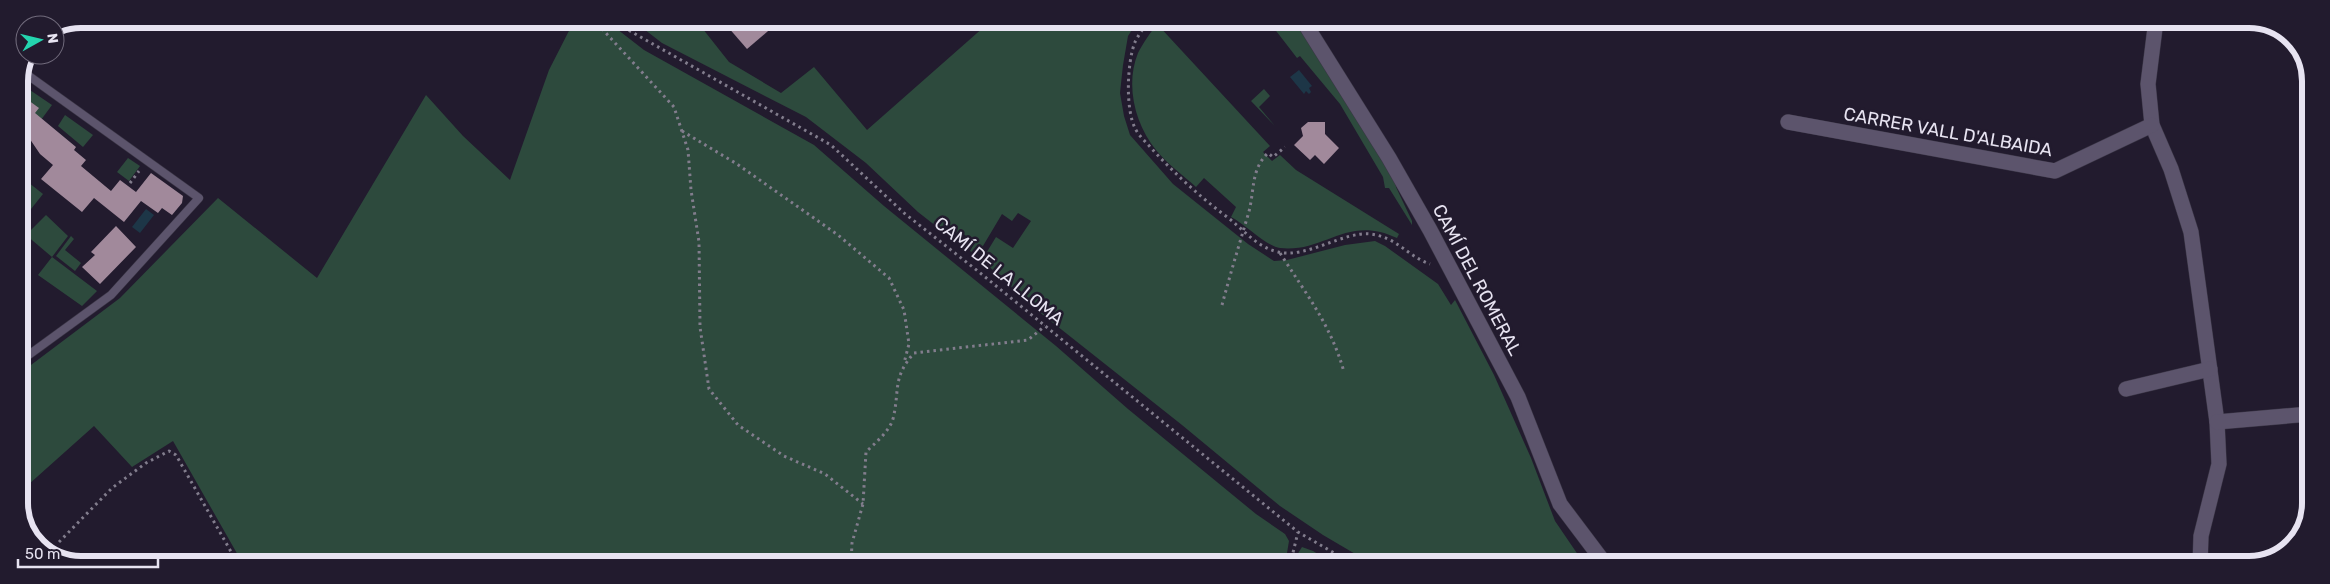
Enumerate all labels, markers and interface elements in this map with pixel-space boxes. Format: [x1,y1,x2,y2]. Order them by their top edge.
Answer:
north arrow [15,15,65,65]
text: N [43,32,61,44]
street label: CARRER VALL D'ALBAIDA [1842,103,2054,161]
street label: CAMÍ DEL ROMERAL [1428,201,1526,359]
street label: CAMÍ DE LA LLOMA [930,212,1068,330]
scale bar [18,536,158,568]
text: 50 m [25,545,60,563]

